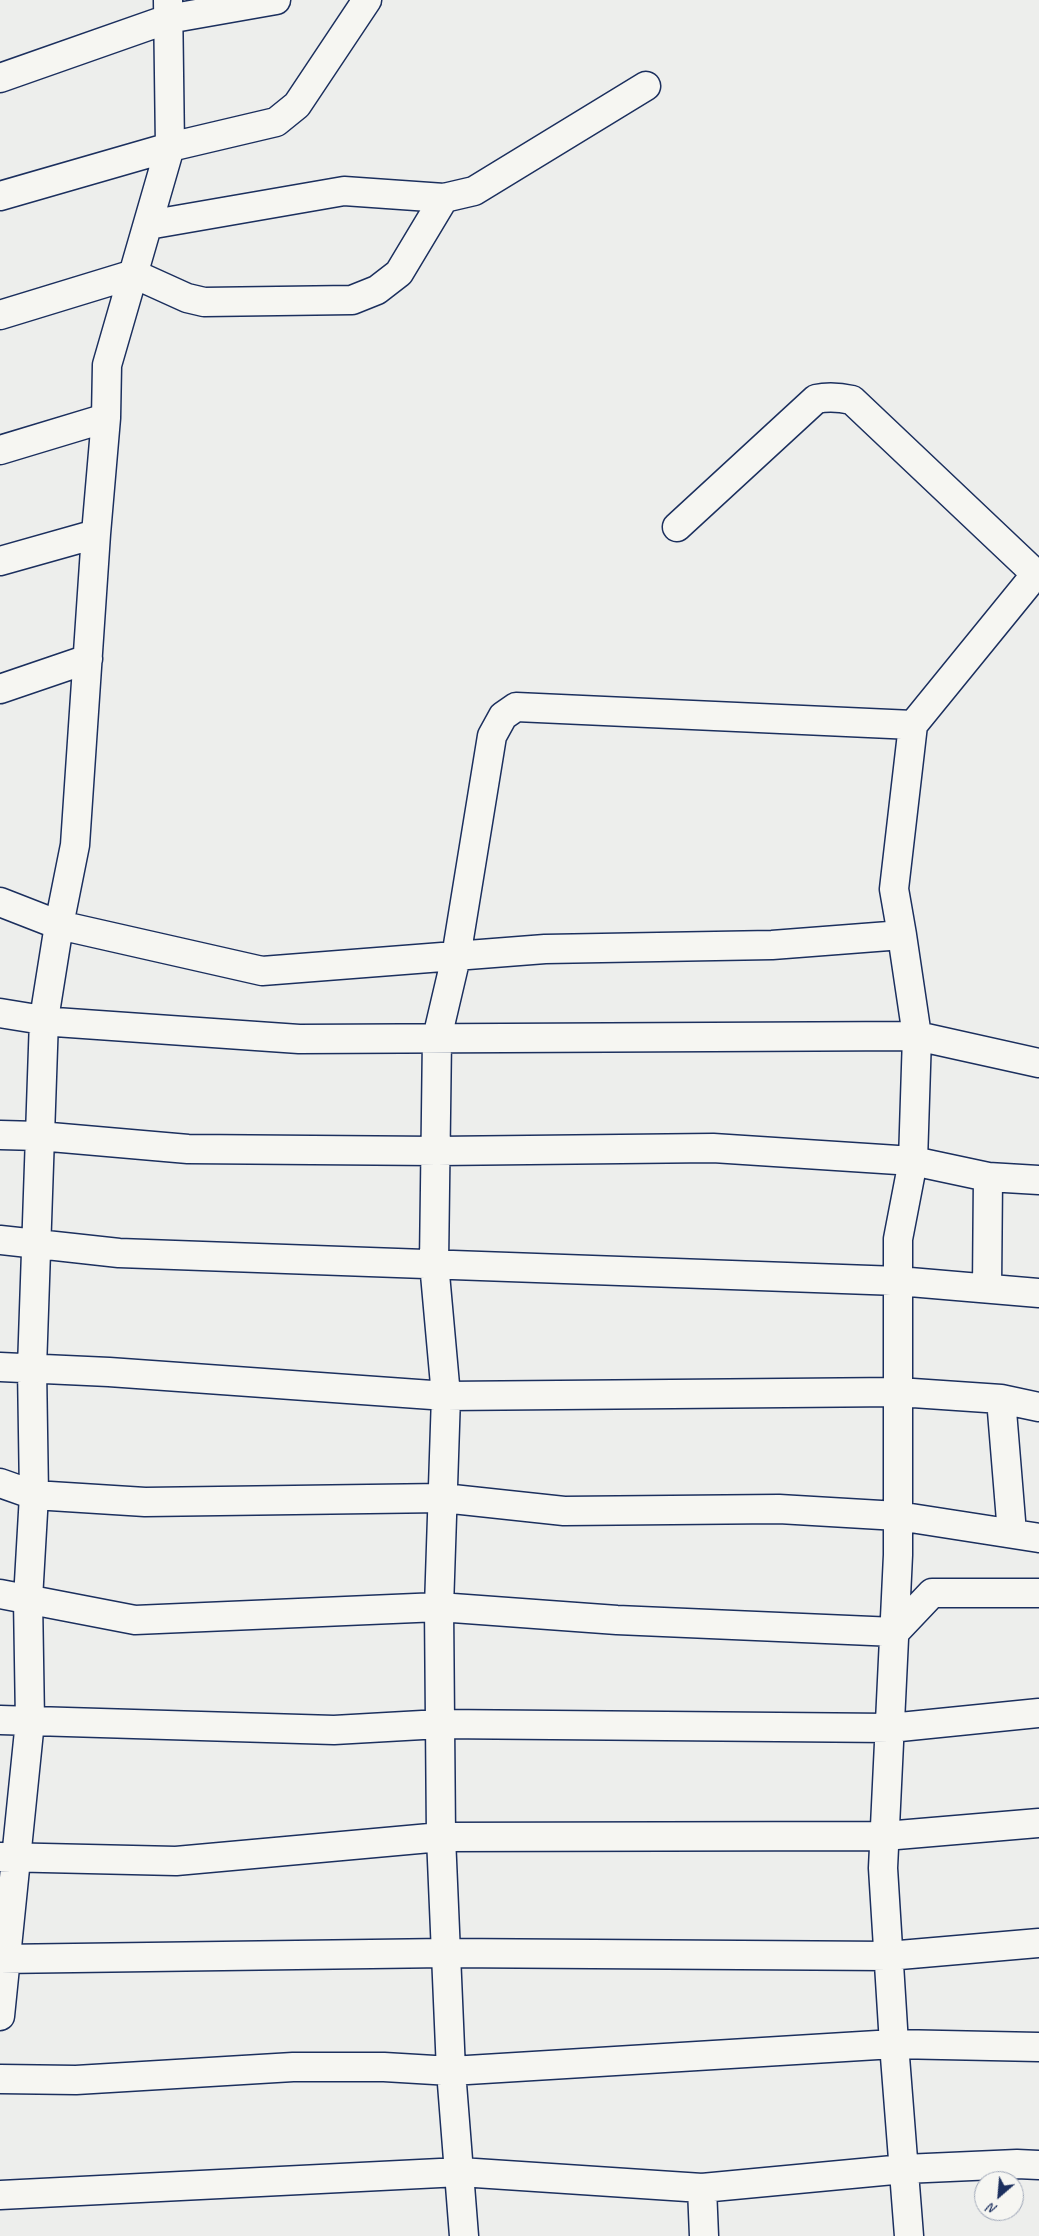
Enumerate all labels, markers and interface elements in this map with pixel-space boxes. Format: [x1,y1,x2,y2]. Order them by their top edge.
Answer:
north arrow [974,2171,1024,2221]
text: N [985,2199,1000,2218]

